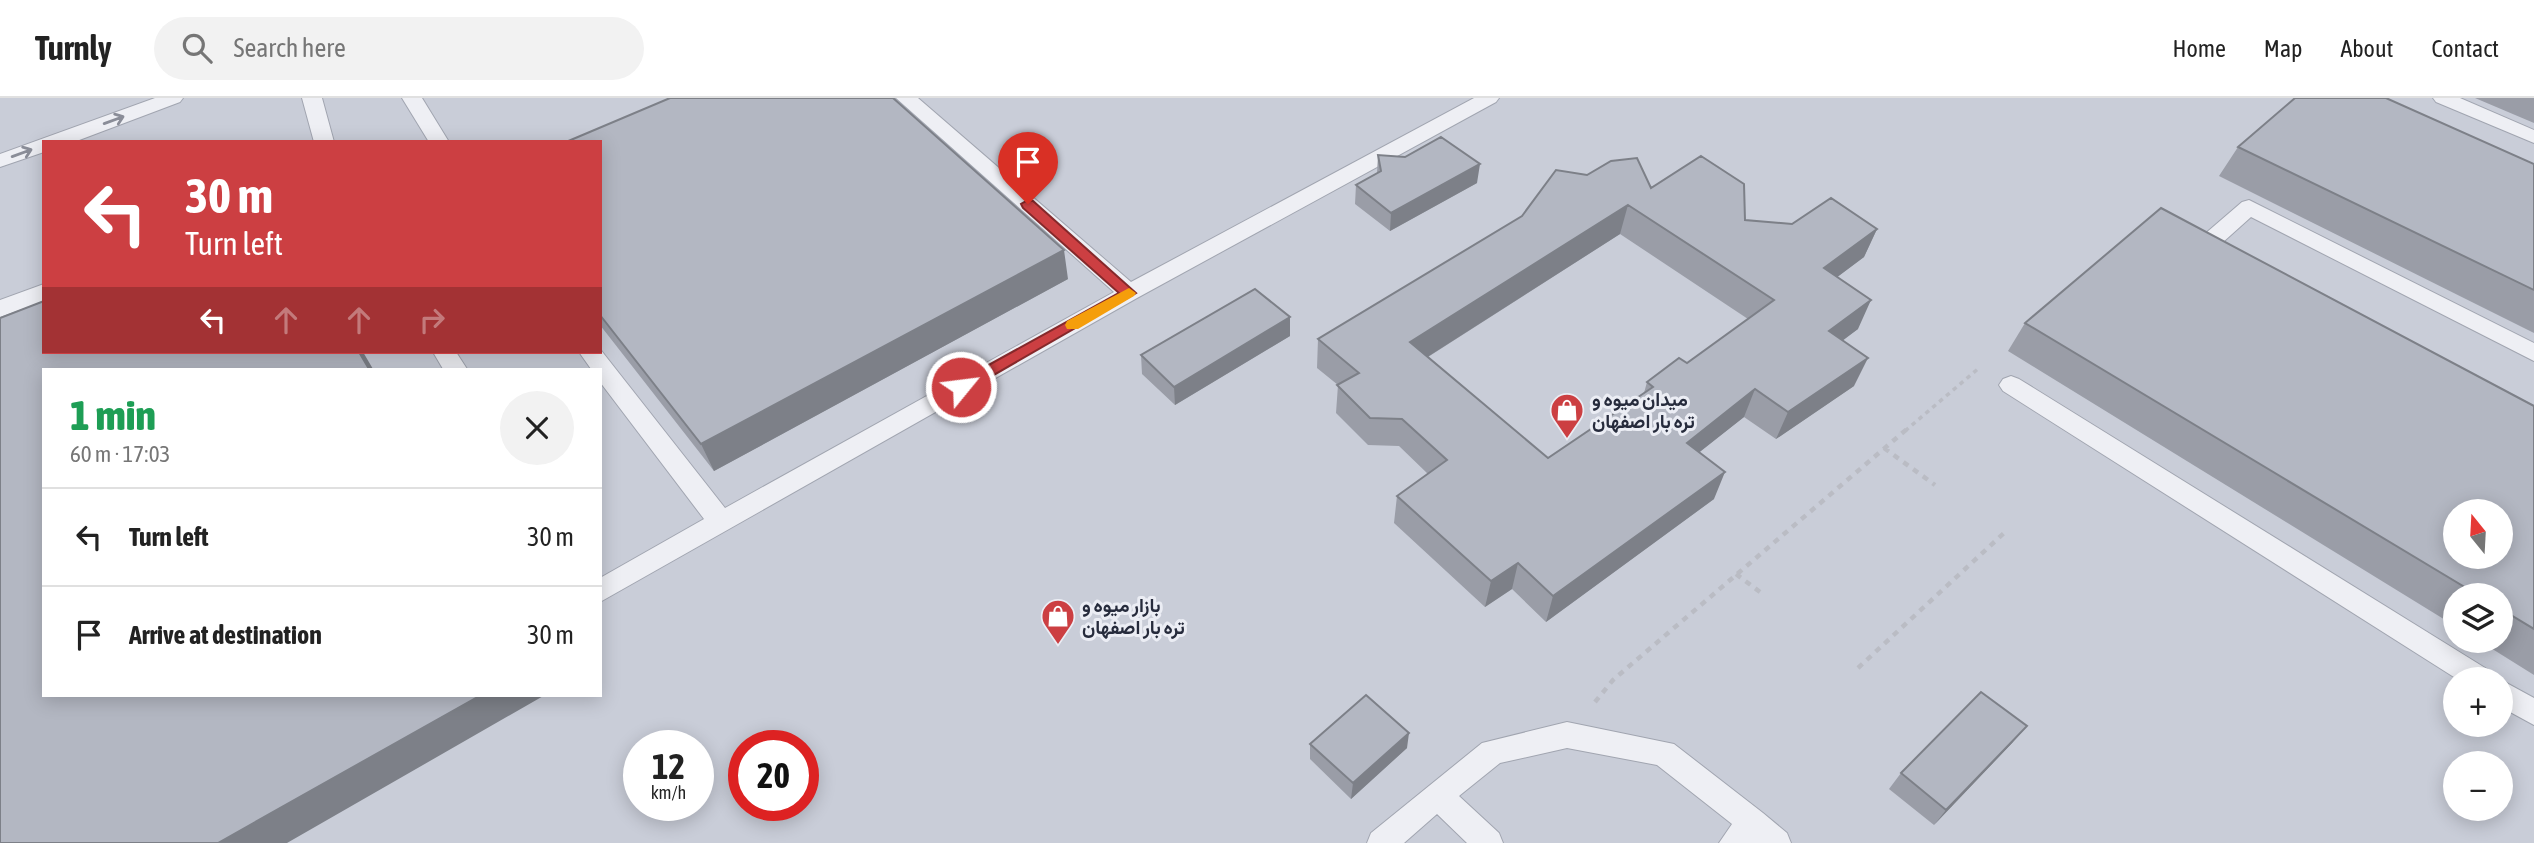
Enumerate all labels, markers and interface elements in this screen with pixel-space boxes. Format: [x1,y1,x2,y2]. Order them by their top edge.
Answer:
search box [154,17,644,80]
text: Turnly [35,29,112,67]
icon: search [178,29,216,67]
text: Search here [234,33,346,63]
text: Home [2172,35,2226,62]
text: Map [2264,35,2302,62]
text: About [2340,35,2393,62]
text: Contact [2431,35,2499,62]
one-way arrow [102,113,124,125]
pin [998,132,1058,204]
icon: arrive [1009,143,1047,181]
one-way arrow [10,146,32,158]
text: 30 m [185,167,273,223]
icon: left [70,168,161,259]
text: Turn left [185,225,283,262]
icon: left [194,301,232,339]
icon: ahead [267,301,305,339]
icon: ahead [340,301,378,339]
icon: right [413,301,451,339]
position arrow [924,350,998,424]
place label: میدان میوه و تره بار اصفهان [1592,388,1695,434]
text: 1 min [70,391,156,439]
button: close [500,391,574,465]
shop icon: میدان میوه و تره بار اصفهان [1548,391,1586,440]
text: 60 m · 17:03 [70,441,170,467]
north arrow [2443,499,2513,569]
map controls [2443,499,2513,821]
icon: left [70,518,108,556]
text: Turn left [129,522,209,552]
text: 30 m [527,522,574,552]
button: layers [2443,583,2513,653]
place label: بازار میوه و تره بار اصفهان [1082,594,1185,640]
shop icon: بازار میوه و تره بار اصفهان [1039,597,1077,646]
icon: arrive [70,616,108,654]
text: Arrive at destination [129,620,322,650]
text: 30 m [527,620,574,650]
button: + [2443,667,2513,737]
speed limit sign: 20 [728,730,819,821]
text: 12 [652,746,685,786]
button: − [2443,751,2513,821]
text: km/h [651,782,686,803]

